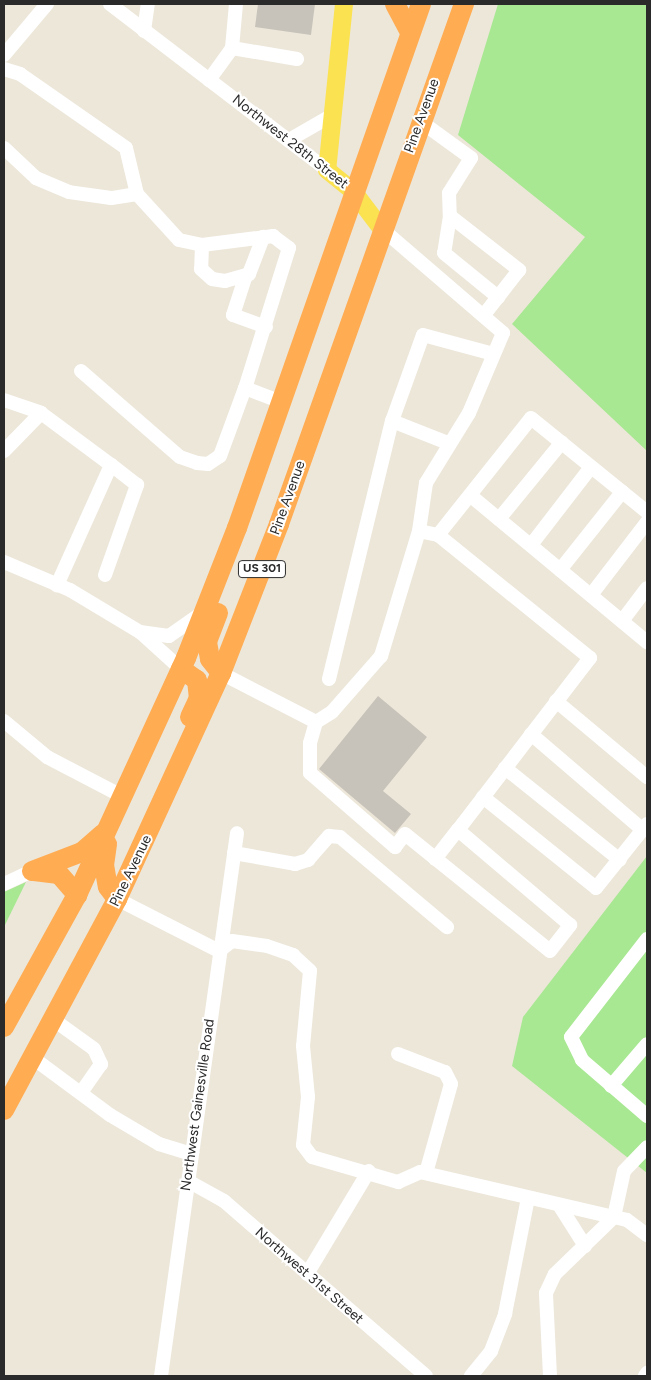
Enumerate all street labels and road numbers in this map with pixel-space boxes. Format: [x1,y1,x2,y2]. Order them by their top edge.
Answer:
street label: Pine Avenue [401,77,443,155]
street label: Northwest 28th Street [229,91,351,193]
street label: Pine Avenue [267,459,309,537]
road number: US 301 [237,560,287,578]
street label: Pine Avenue [106,832,156,910]
street label: Northwest Gainesville Road [178,1018,218,1192]
street label: Northwest 31st Street [251,1224,367,1328]

